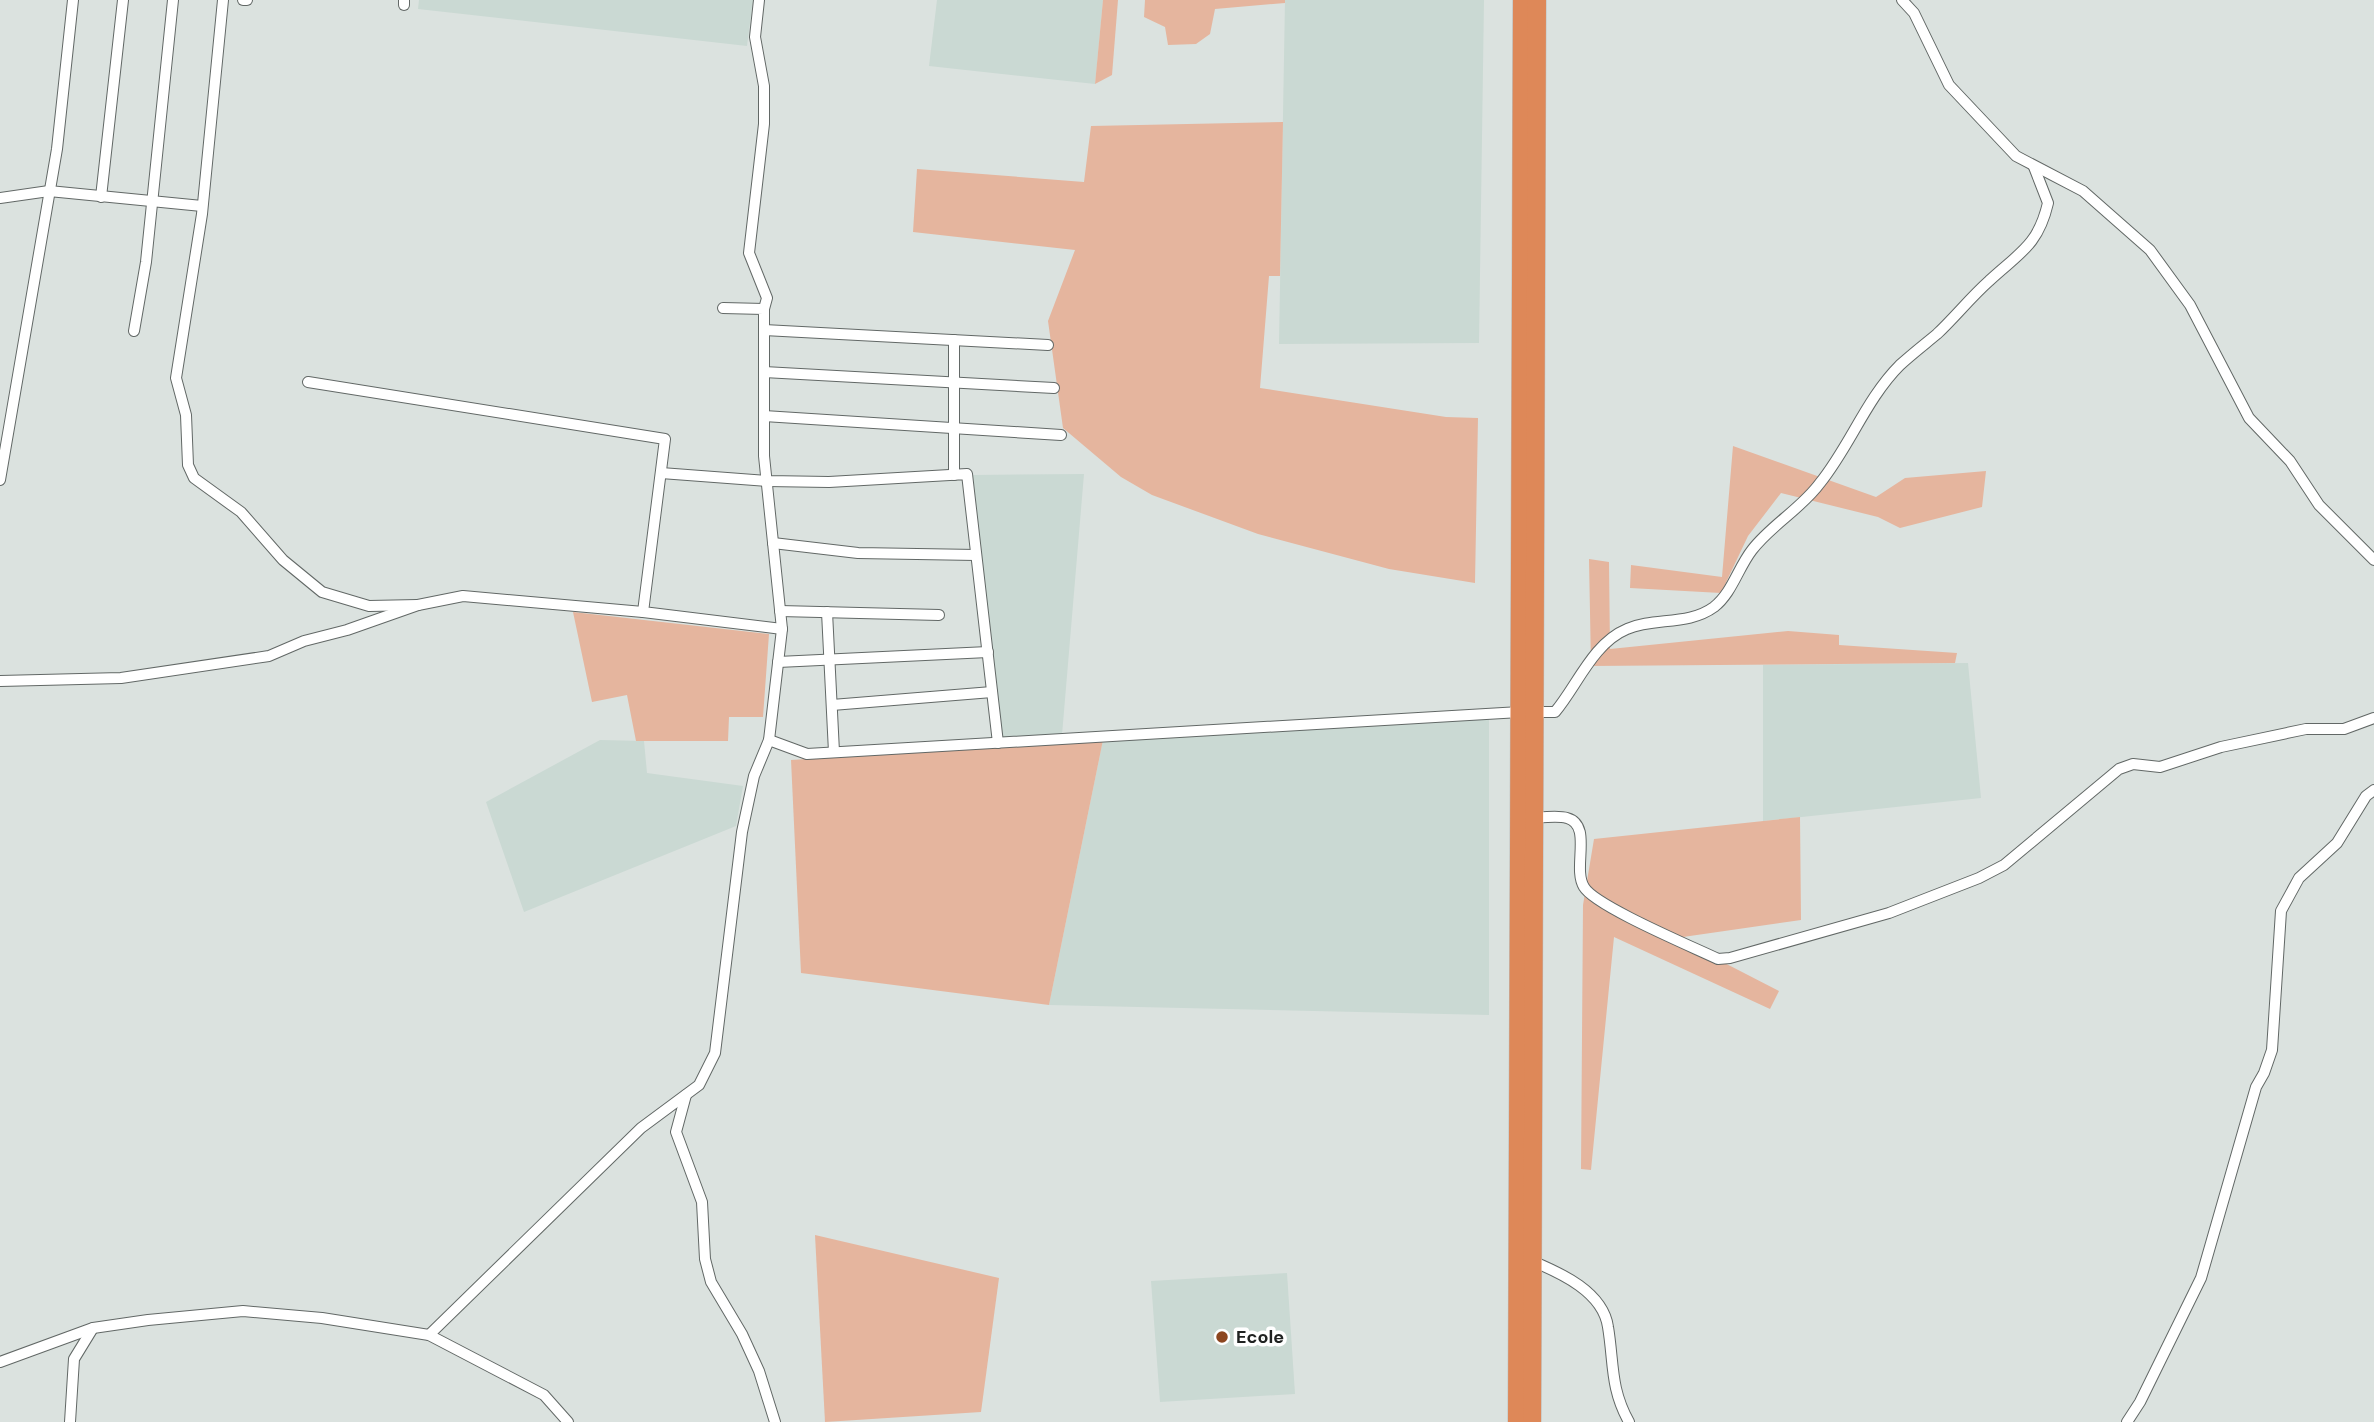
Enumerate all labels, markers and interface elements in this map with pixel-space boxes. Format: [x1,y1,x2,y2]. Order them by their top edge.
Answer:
place label: Ecole [1236,1325,1284,1349]
marker: Ecole [1214,1329,1230,1345]

